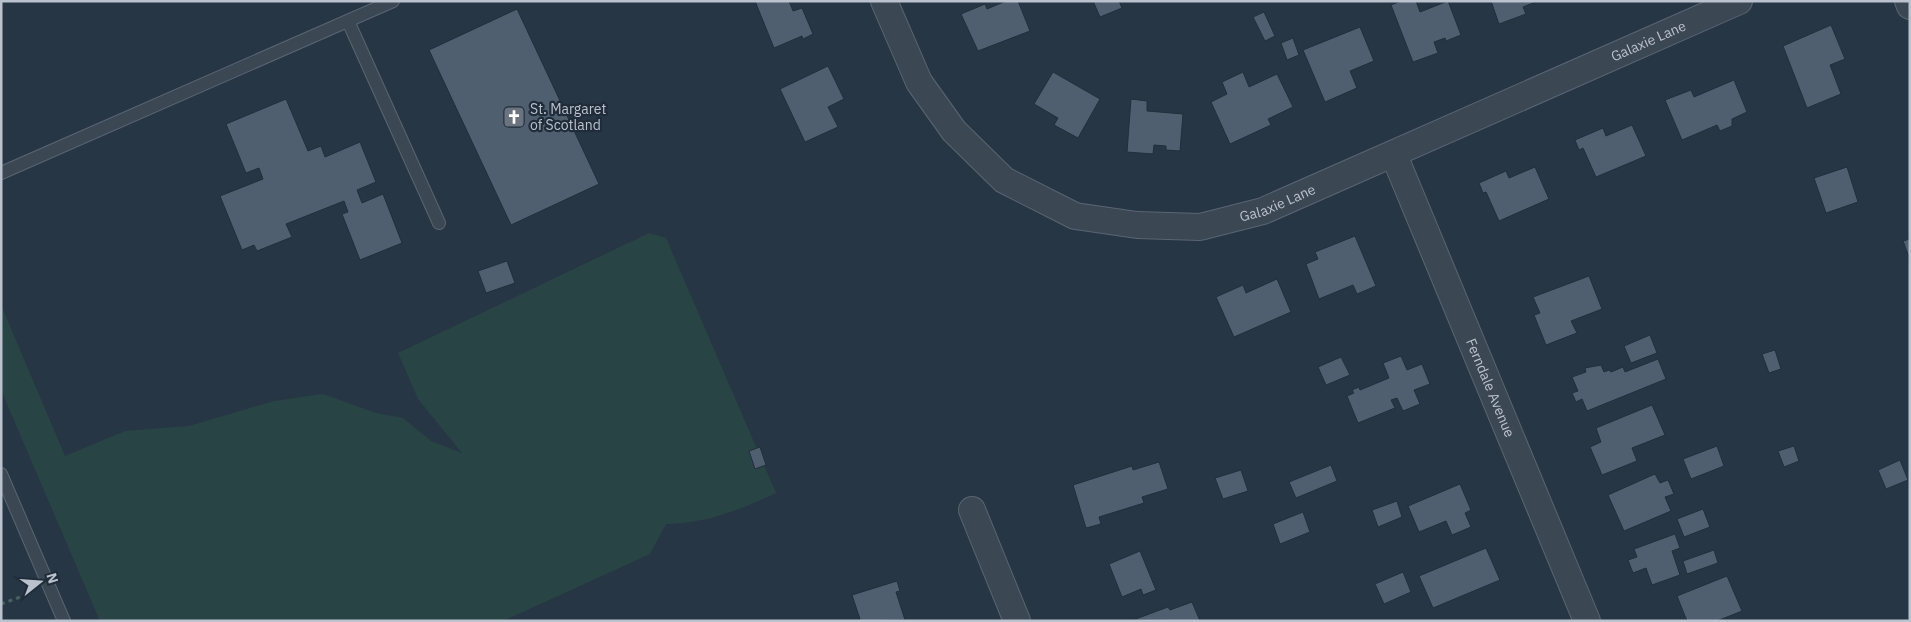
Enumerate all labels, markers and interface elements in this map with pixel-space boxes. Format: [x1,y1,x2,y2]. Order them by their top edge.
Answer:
street label: Galaxie Lane [1608,16,1689,65]
place label: St. Margaret of Scotland [530,100,606,134]
church icon: St. Margaret of Scotland [502,105,526,129]
street label: Galaxie Lane [1238,180,1318,226]
street label: Ferndale Avenue [1462,336,1519,440]
north arrow [15,557,65,607]
text: N [42,571,63,586]

